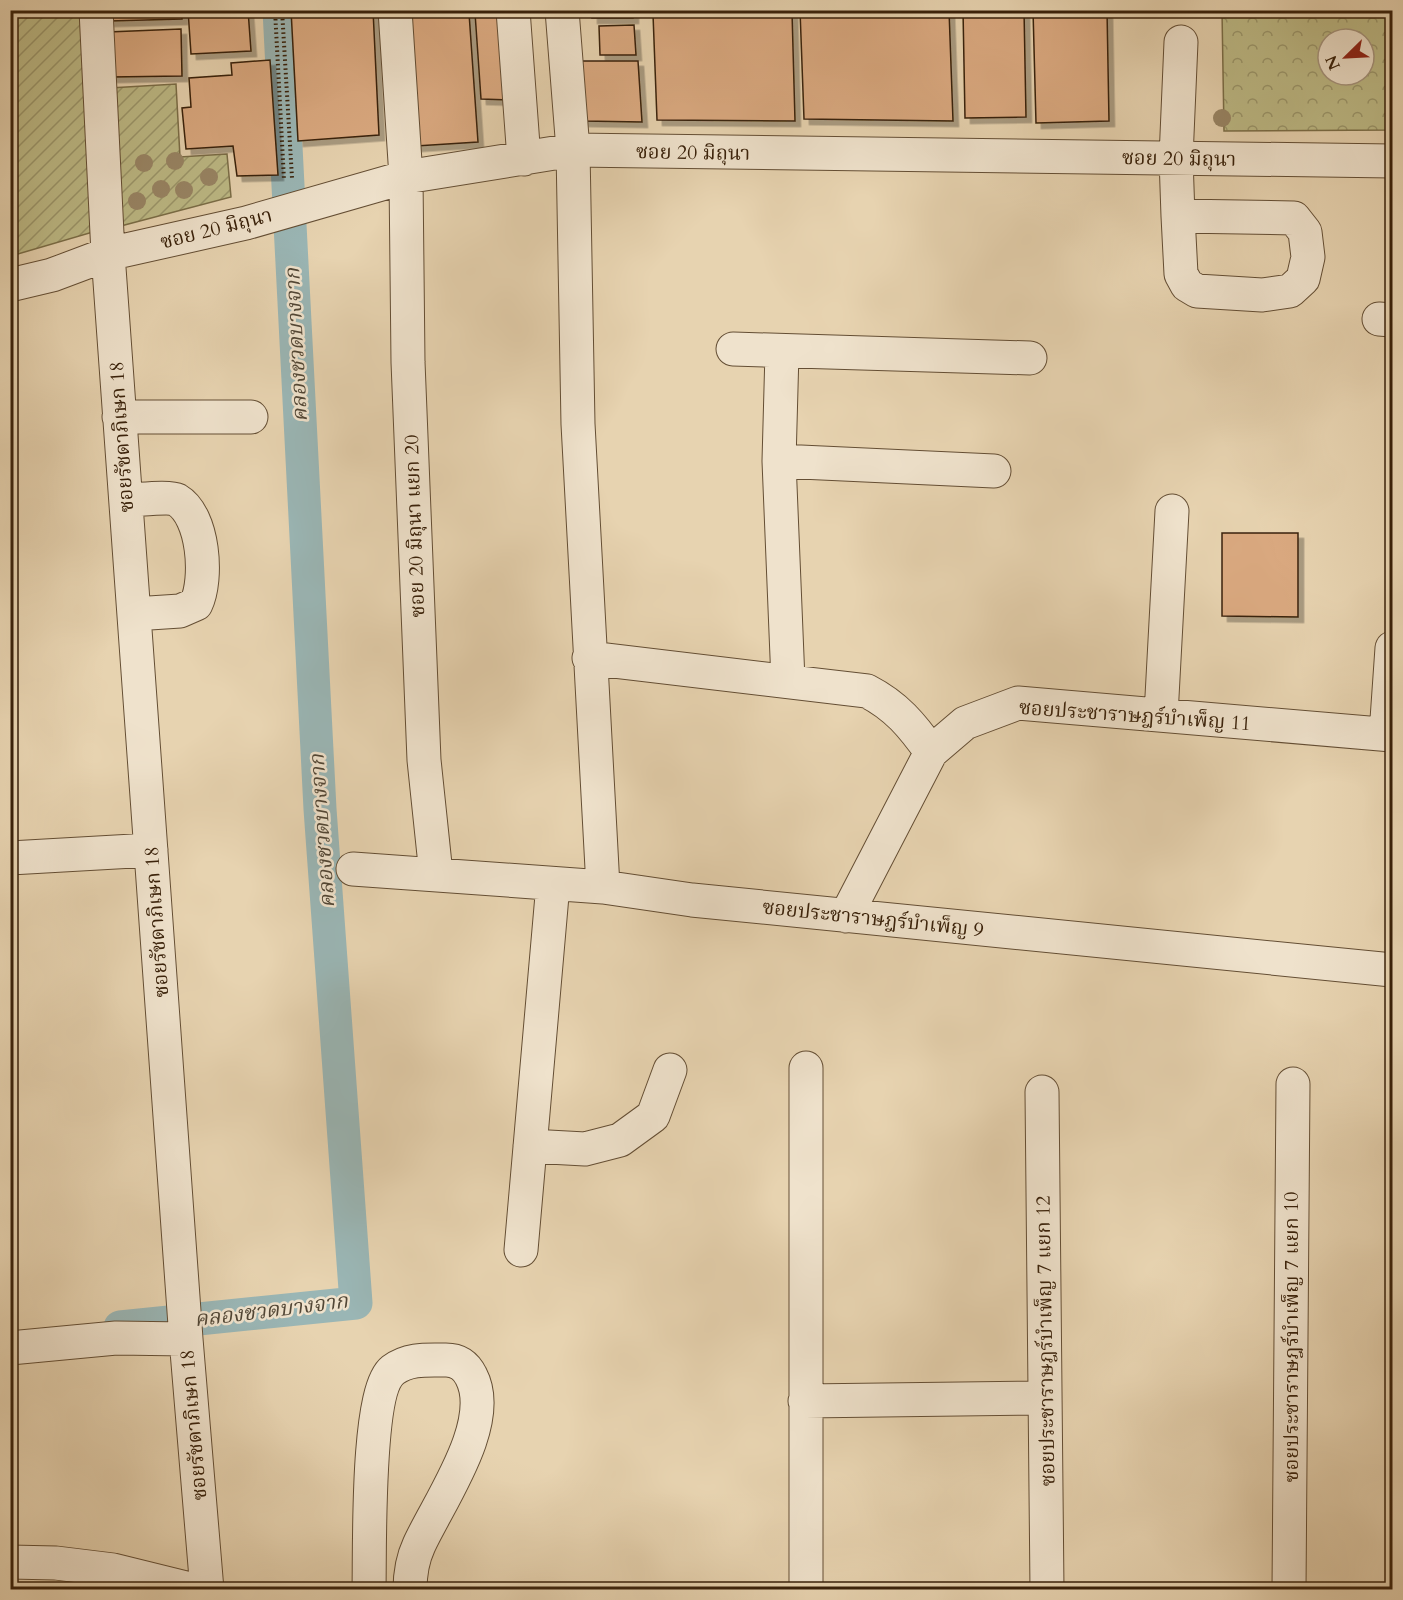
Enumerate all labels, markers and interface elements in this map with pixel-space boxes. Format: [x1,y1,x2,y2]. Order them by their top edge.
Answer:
north arrow [1316,27,1376,87]
text: N [1320,52,1346,74]
street label: ซอย 20 มิถุนา [636,138,750,167]
street label: ซอย 20 มิถุนา [1122,144,1236,173]
street label: ซอย 20 มิถุนา [157,202,275,255]
water label: คลองชวดบางจาก [278,266,315,423]
street label: ซอยรัชดาภิเษก 18 [103,360,140,513]
street label: ซอย 20 มิถุนา แยก 20 [398,434,431,618]
street label: ซอยประชาราษฎร์บำเพ็ญ 11 [1018,694,1252,737]
water label: คลองชวดบางจาก [303,752,342,909]
street label: ซอยรัชดาภิเษก 18 [138,845,175,998]
street label: ซอยประชาราษฎร์บำเพ็ญ 9 [761,893,985,944]
street label: ซอยประชาราษฎร์บำเพ็ญ 7 แยก 10 [1278,1192,1305,1482]
street label: ซอยประชาราษฎร์บำเพ็ญ 7 แยก 12 [1029,1195,1062,1487]
water label: คลองชวดบางจาก [193,1287,351,1334]
street label: ซอยรัชดาภิเษก 18 [173,1348,214,1502]

